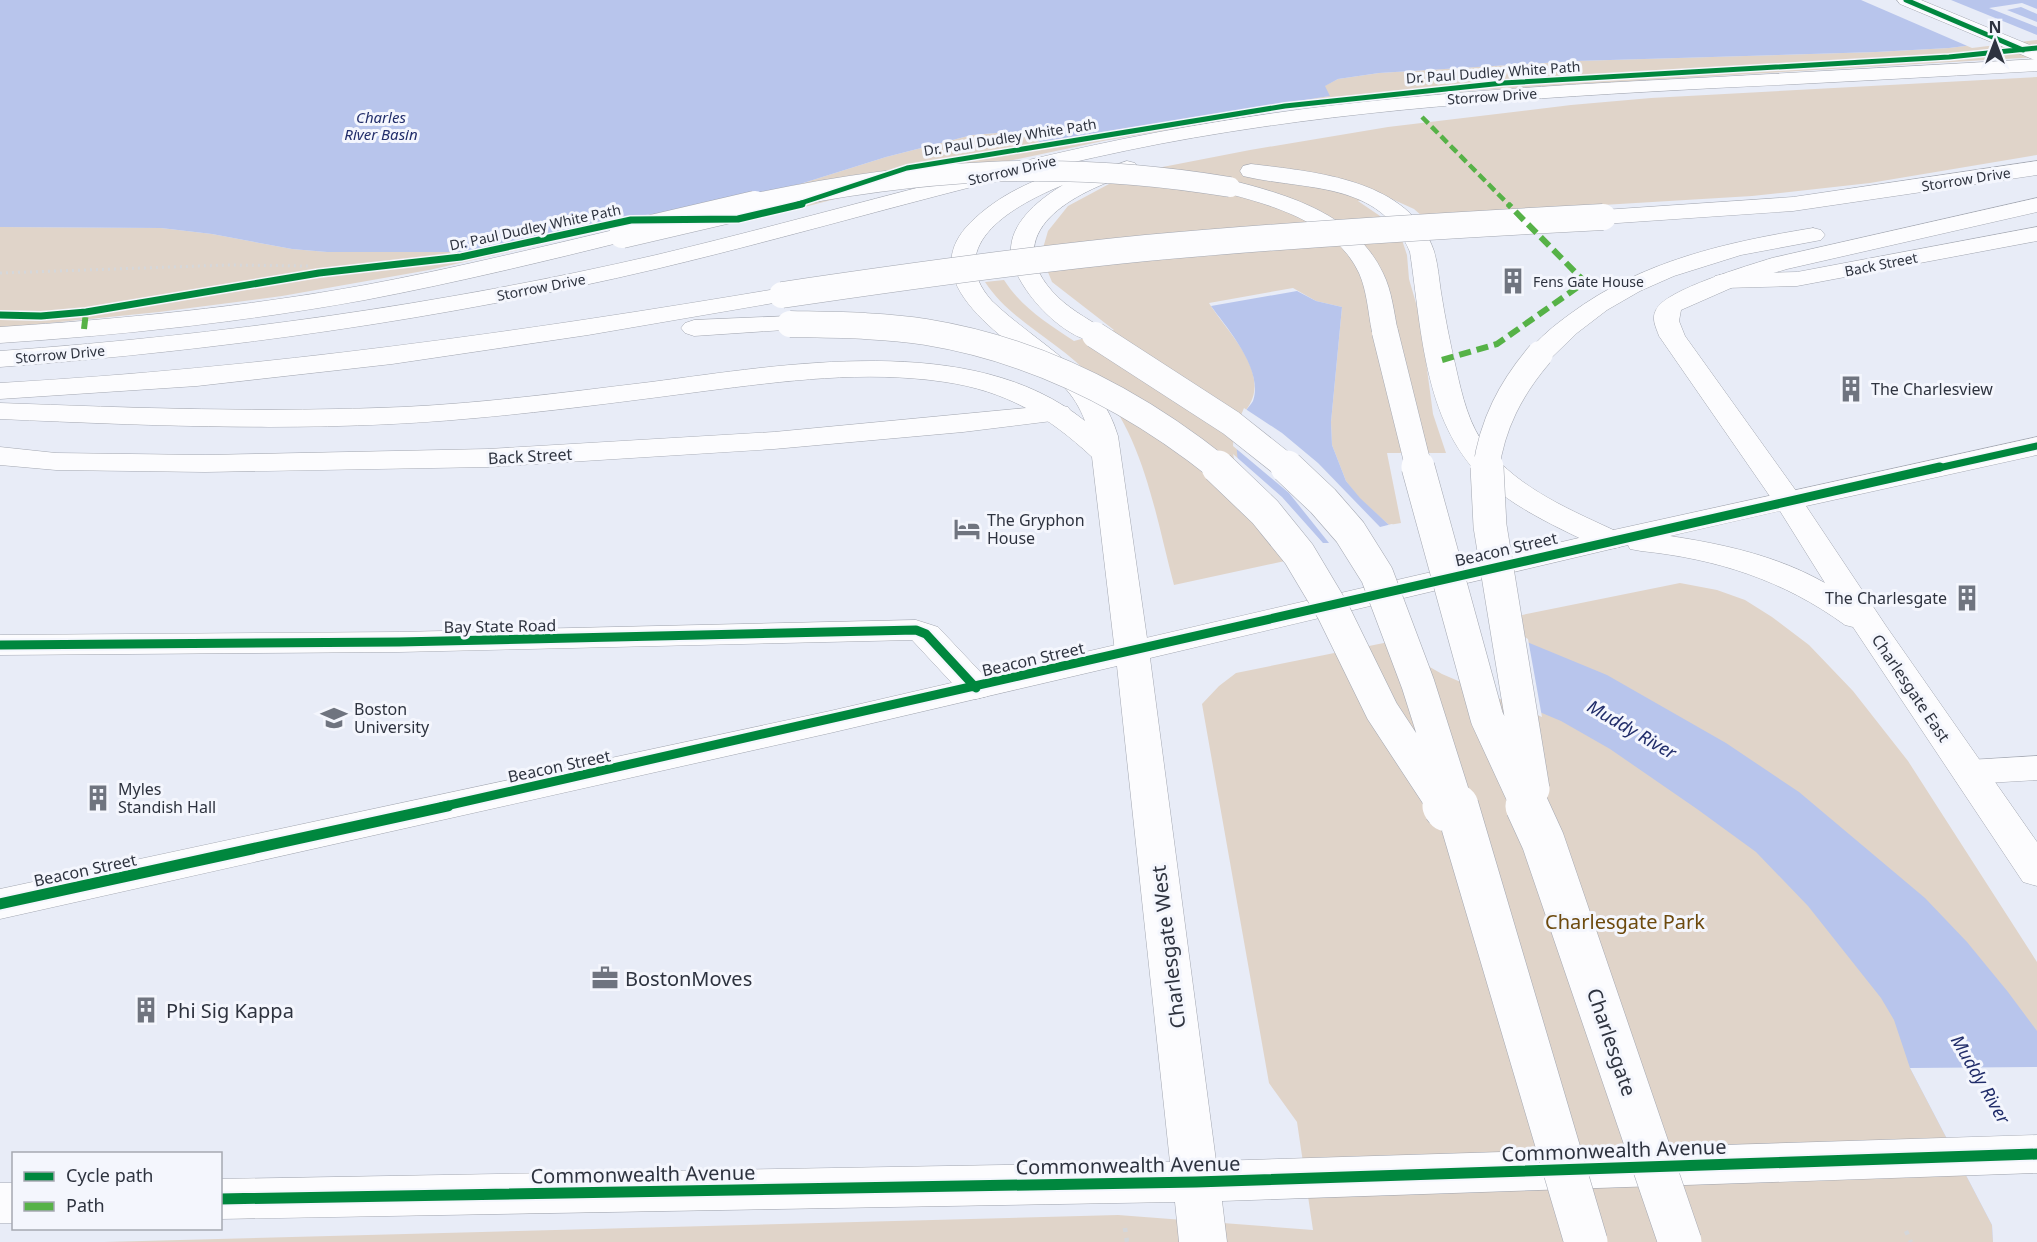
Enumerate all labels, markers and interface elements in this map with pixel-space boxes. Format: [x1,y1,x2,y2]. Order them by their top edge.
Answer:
north arrow [1965,12,2025,72]
text: N [1988,16,2002,38]
street label: Dr. Paul Dudley White Path [1405,56,1581,88]
street label: Storrow Drive [1446,83,1538,109]
water label: Charles River Basin [344,107,418,144]
street label: Dr. Paul Dudley White Path [922,114,1098,160]
street label: Storrow Drive [966,151,1058,189]
street label: Storrow Drive [1920,163,2012,195]
street label: Dr. Paul Dudley White Path [448,200,622,254]
street label: Back Street [1843,248,1919,280]
building icon: Fens Gate House [1498,266,1528,296]
street label: Storrow Drive [495,269,587,305]
place label: Fens Gate House [1533,272,1644,291]
street label: Storrow Drive [14,341,106,367]
building icon: The Charlesview [1836,374,1866,404]
place label: The Charlesview [1871,378,1993,400]
street label: Back Street [487,443,573,469]
place label: The Gryphon House [987,509,1085,549]
hotel icon: The Gryphon House [952,514,982,544]
street label: Beacon Street [1453,526,1560,571]
building icon: The Charlesgate [1952,583,1982,613]
place label: The Charlesgate [1825,587,1947,609]
street label: Bay State Road [443,614,557,638]
street label: Charlesgate East [1867,630,1955,746]
street label: Beacon Street [980,636,1087,681]
water label: Muddy River [1583,694,1682,765]
place label: Boston University [354,698,430,738]
school or university icon: Boston University [319,703,349,733]
street label: Beacon Street [506,744,613,788]
place label: Myles Standish Hall [118,778,216,818]
building icon: Myles Standish Hall [83,783,113,813]
street label: Beacon Street [32,848,139,892]
street label: Charlesgate West [1145,864,1191,1030]
park label: Charlesgate Park [1545,908,1705,935]
office icon: BostonMoves [590,963,620,993]
place label: BostonMoves [625,965,752,992]
street label: Charlesgate [1581,984,1643,1100]
building icon: Phi Sig Kappa [131,995,161,1025]
place label: Phi Sig Kappa [166,997,294,1024]
water label: Muddy River [1946,1030,2017,1129]
street label: Commonwealth Avenue [1501,1133,1727,1167]
street label: Commonwealth Avenue [1015,1150,1241,1180]
legend [12,1152,222,1230]
street label: Commonwealth Avenue [530,1159,756,1189]
text: Cycle path [66,1163,153,1187]
text: Path [66,1193,105,1217]

